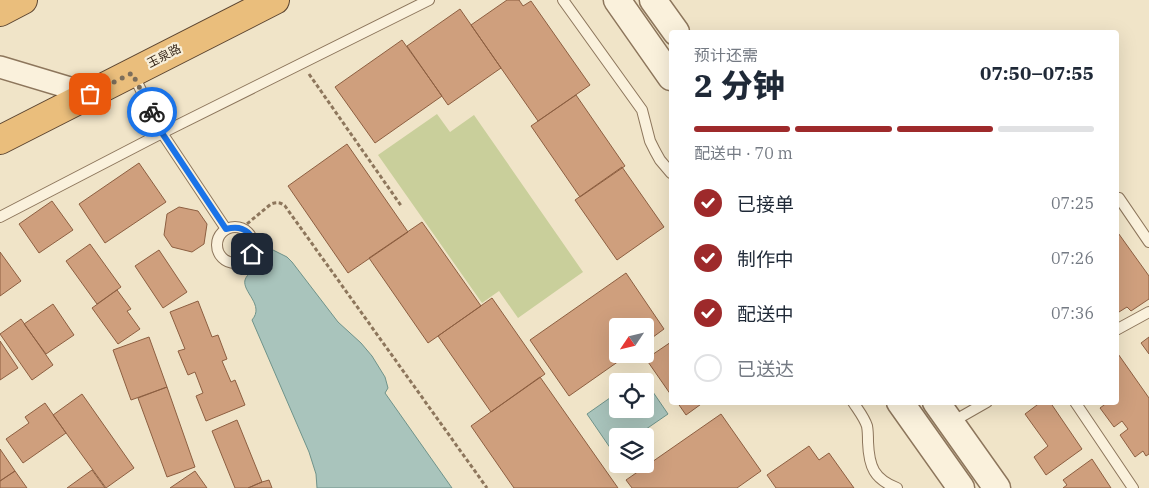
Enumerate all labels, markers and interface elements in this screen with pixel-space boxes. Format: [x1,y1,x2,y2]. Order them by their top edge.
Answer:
street label: 玉泉路 [144,41,183,70]
text: 预计还需 [694,45,758,65]
text: 07:50–07:55 [980,61,1094,85]
text: 2 分钟 [694,64,785,106]
pin [69,73,111,115]
icon: bag [76,80,104,108]
courier [127,87,177,137]
icon: bike [138,98,166,126]
text: 配送中 · 70 m [694,143,793,163]
icon: check [694,189,722,217]
text: 已接单 [737,192,794,216]
text: 07:25 [1051,193,1094,213]
pin [231,233,273,275]
icon: home [238,240,266,268]
icon: check [694,244,722,272]
text: 制作中 [737,247,794,271]
text: 07:26 [1051,248,1094,268]
icon: check [694,299,722,327]
text: 配送中 [737,302,794,326]
text: 07:36 [1051,303,1094,323]
north arrow [609,318,654,362]
map controls [609,318,654,473]
text: 已送达 [737,357,794,381]
button: locate [609,373,654,418]
button: layers [609,428,654,473]

